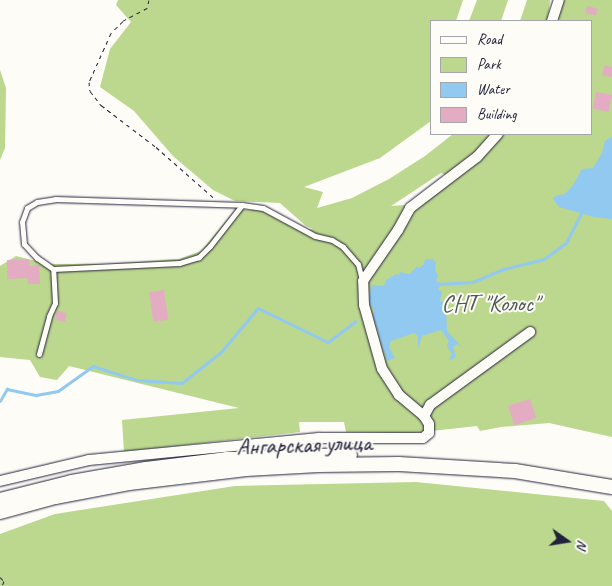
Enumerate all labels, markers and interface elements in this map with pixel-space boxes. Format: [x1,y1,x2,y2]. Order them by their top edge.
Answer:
legend [430,20,592,135]
text: Road [477,30,502,49]
text: Park [477,55,501,74]
text: Water [477,80,510,99]
text: Building [477,105,516,124]
park label: СНТ "Колос" [441,290,539,318]
street label: Ангарская улица [236,428,372,462]
north arrow [542,516,592,566]
text: N [573,538,591,551]

